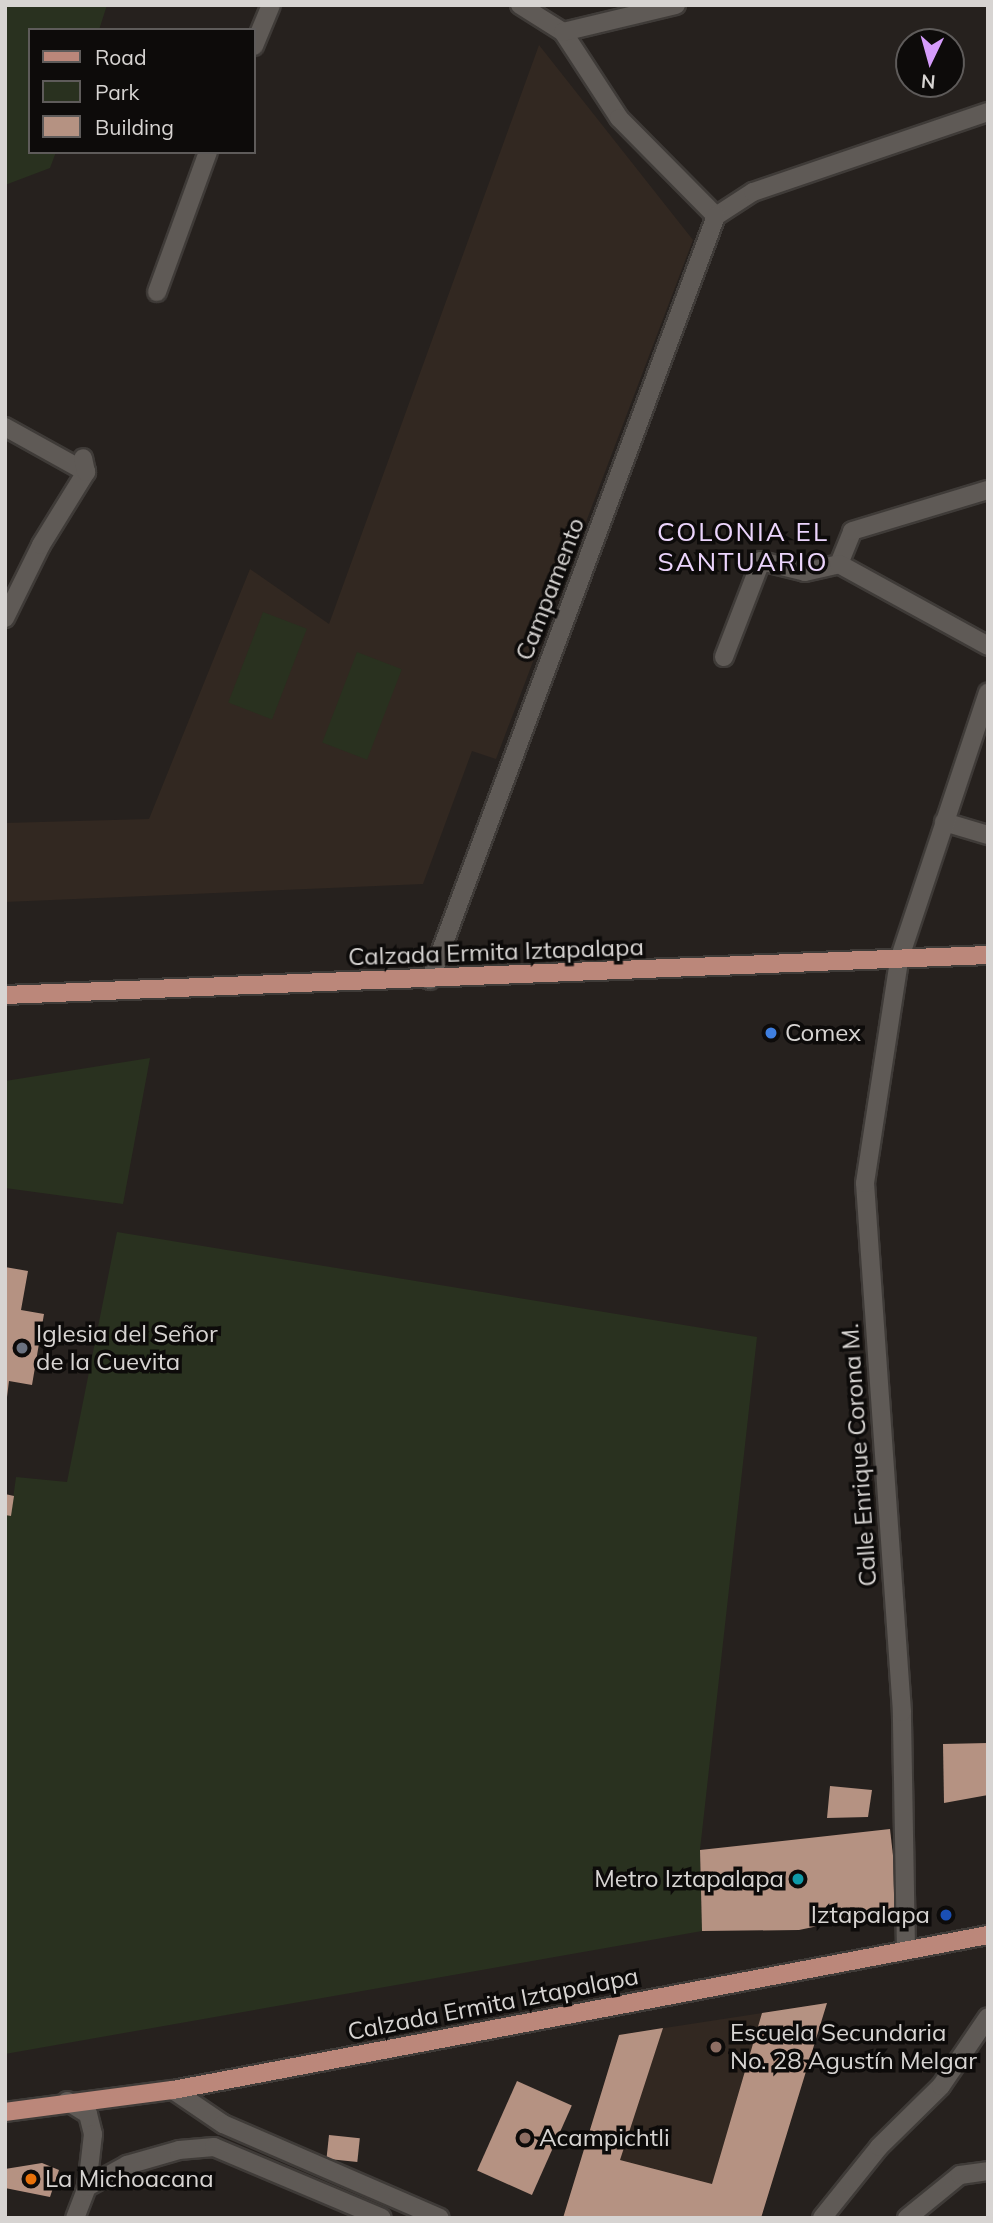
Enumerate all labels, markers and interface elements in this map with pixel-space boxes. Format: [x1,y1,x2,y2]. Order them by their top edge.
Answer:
legend [28,28,256,154]
north arrow [895,28,965,98]
text: Road [95,44,146,70]
text: N [920,69,937,95]
text: Park [95,79,139,105]
text: Building [95,114,174,140]
street label: Campamento [510,514,590,664]
district label: COLONIA EL SANTUARIO [658,516,828,578]
street label: Calzada Ermita Iztapalapa [348,932,644,972]
place label: Comex [785,1019,861,1047]
marker: Comex [763,1025,779,1041]
place label: Iglesia del Señor de la Cuevita [36,1320,218,1376]
street label: Calle Enrique Corona M. [835,1322,883,1588]
marker: Iglesia del Señor de la Cuevita [14,1340,30,1356]
place label: Metro Iztapalapa [594,1865,784,1893]
marker: Metro Iztapalapa [790,1871,806,1887]
place label: Iztapalapa [811,1901,930,1929]
marker: Iztapalapa [936,1905,956,1925]
street label: Calzada Ermita Iztapalapa [345,1962,641,2046]
place label: Escuela Secundaria No. 28 Agustín Melgar [730,2019,977,2075]
marker: Escuela Secundaria No. 28 Agustín Melgar [708,2039,724,2055]
place label: Acampichtli [539,2124,670,2152]
marker: Acampichtli [517,2130,533,2146]
place label: La Michoacana [45,2165,214,2193]
marker: La Michoacana [23,2171,39,2187]

